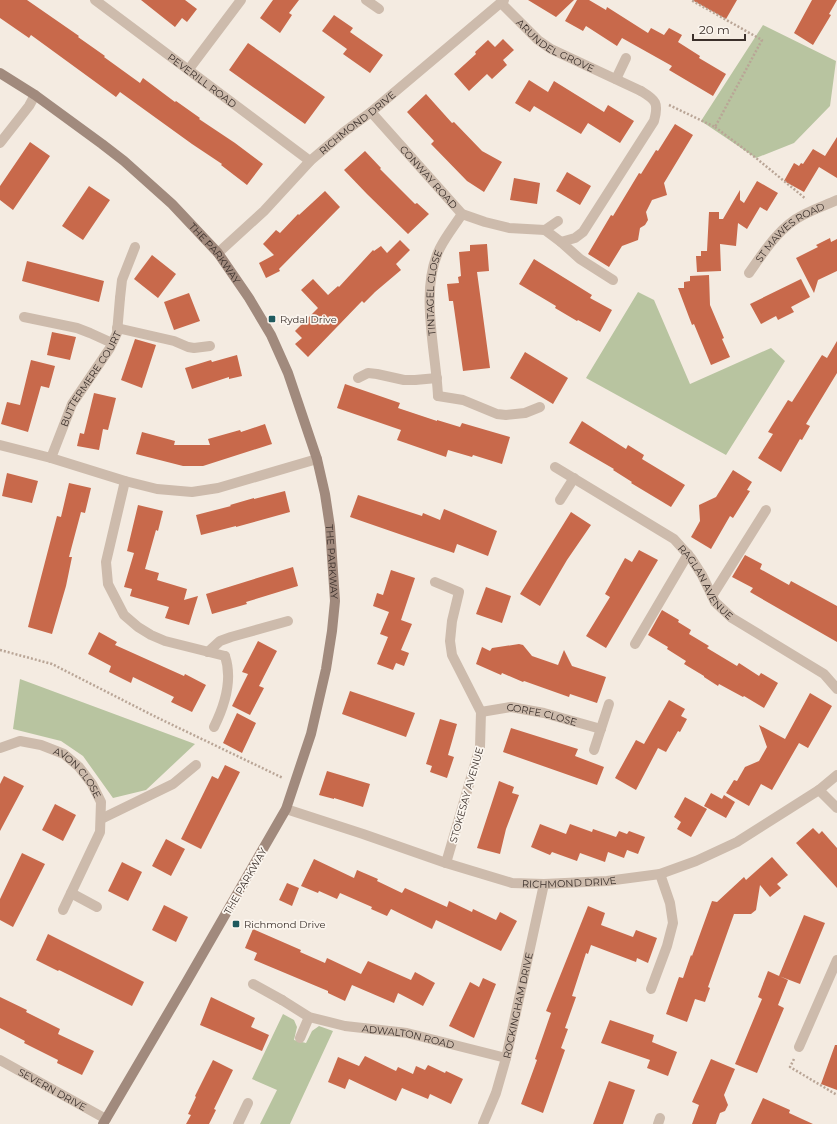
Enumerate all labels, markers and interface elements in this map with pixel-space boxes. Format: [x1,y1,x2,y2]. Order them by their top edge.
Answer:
street label: ARUNDEL GROVE [513,16,597,75]
scale bar [693,16,745,42]
text: 20 m [699,22,730,37]
street label: PEVERILL ROAD [165,51,239,111]
street label: RICHMOND DRIVE [316,88,398,158]
street label: CONWAY ROAD [397,143,460,212]
street label: ST MAWES ROAD [753,200,827,265]
street label: THE PARKWAY [186,220,244,287]
street label: TINTAGEL CLOSE [424,248,445,336]
place label: Rydal Drive [280,313,337,326]
marker: Rydal Drive [267,314,277,324]
street label: BUTTERMERE COURT [58,329,124,429]
street label: THE PARKWAY [323,524,341,600]
street label: RAGLAN AVENUE [675,542,736,623]
street label: CORFE CLOSE [506,701,579,729]
street label: AVON CLOSE [51,745,104,801]
street label: STOKESAY AVENUE [447,746,486,844]
street label: THE PARKWAY [221,845,270,917]
street label: RICHMOND DRIVE [522,874,617,891]
place label: Richmond Drive [244,918,325,931]
marker: Richmond Drive [231,919,241,929]
street label: ROCKINGHAM DRIVE [500,951,536,1060]
street label: ADWALTON ROAD [361,1022,456,1052]
street label: SEVERN DRIVE [16,1065,89,1114]

